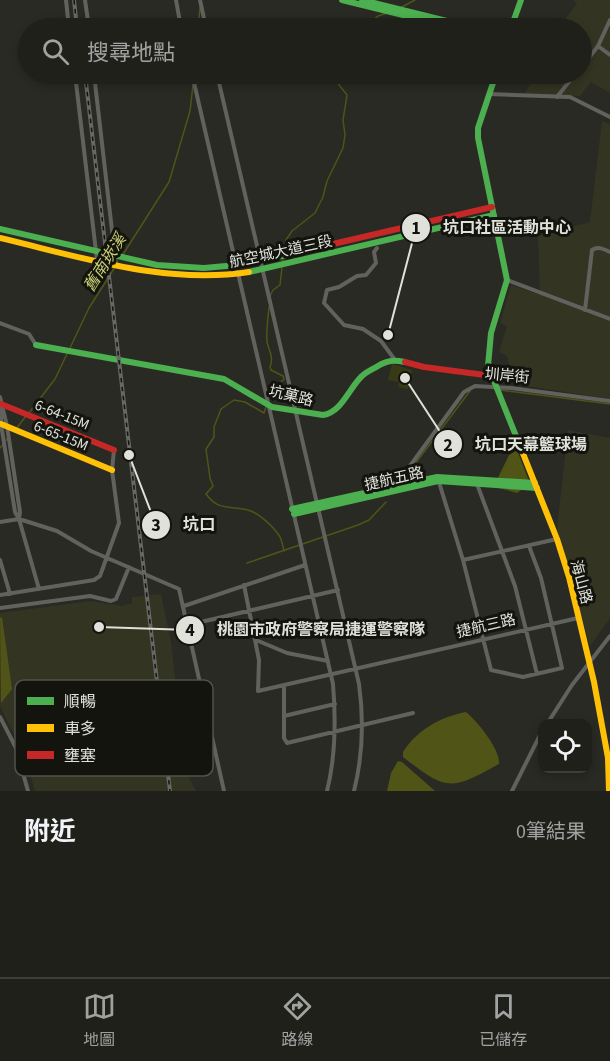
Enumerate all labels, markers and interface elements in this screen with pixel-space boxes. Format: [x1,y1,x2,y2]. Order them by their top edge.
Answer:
search box [18,18,592,84]
icon: search [39,35,72,68]
text: 搜尋地點 [87,37,175,69]
callout: 坑口社區活動中心 [401,211,583,245]
text: 1 [411,216,421,241]
text: 坑口社區活動中心 [443,217,571,239]
water label: 舊南崁溪 [79,228,132,296]
street label: 航空城大道三段 [227,231,335,273]
street label: 圳岸街 [484,364,530,388]
street label: 坑菓路 [267,380,315,412]
street label: 6-64-15M [31,394,93,436]
street label: 6-65-15M [30,415,92,457]
callout: 坑口天幕籃球場 [433,427,599,461]
text: 2 [443,433,453,458]
text: 坑口天幕籃球場 [475,434,587,456]
street label: 捷航五路 [362,462,426,496]
callout: 坑口 [141,508,227,542]
text: 3 [151,513,161,538]
text: 坑口 [183,514,215,536]
street label: 海山路 [565,558,597,606]
street label: 捷航三路 [454,609,518,643]
callout: 桃園市政府警察局捷運警察隊 [175,613,437,647]
text: 4 [185,618,195,643]
text: 桃園市政府警察局捷運警察隊 [217,619,425,641]
legend [15,680,213,776]
text: 順暢 [64,691,96,713]
text: 車多 [64,718,96,740]
map controls [538,719,592,773]
button: locate [538,719,592,773]
text: 壅塞 [64,745,96,767]
text: 附近 [24,813,76,850]
text: 0筆結果 [516,818,586,846]
tab: 地圖 [83,990,116,1051]
tab: 路線 [281,990,314,1051]
tab: 已儲存 [479,990,527,1051]

